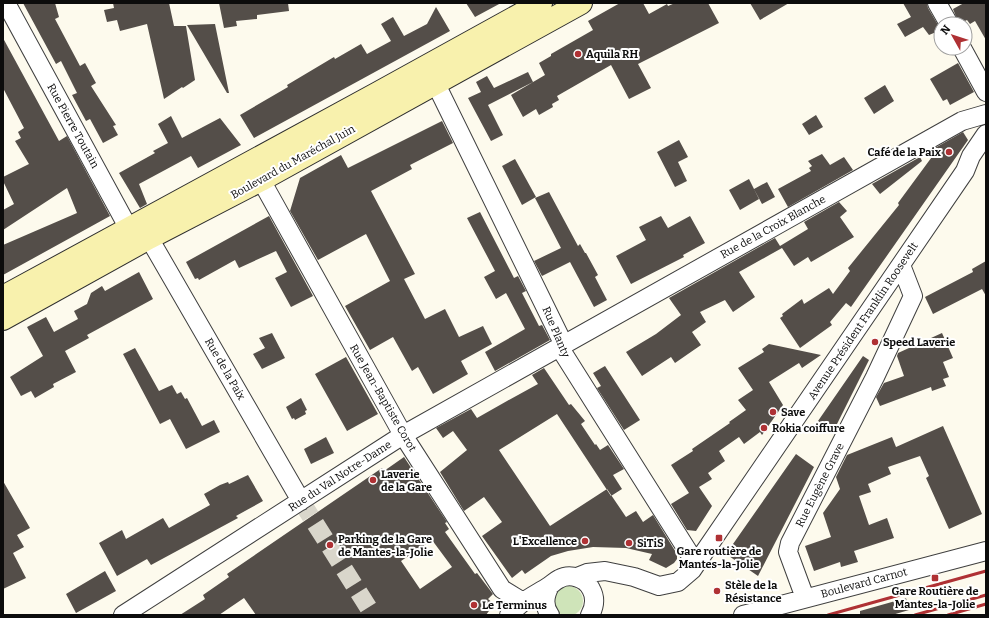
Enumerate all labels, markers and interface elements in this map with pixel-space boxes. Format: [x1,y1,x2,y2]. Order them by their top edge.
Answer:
north arrow [933,16,973,56]
text: N [938,22,954,37]
place label: Aquila RH [586,48,638,61]
marker: Aquila RH [573,49,583,59]
street label: Rue Pierre Toutain [44,82,102,171]
street label: Boulevard du Maréchal Juin [229,122,357,202]
place label: Café de la Paix [868,146,942,159]
marker: Café de la Paix [944,147,954,157]
street label: Rue de la Croix Blanche [718,193,828,261]
street label: Avenue Président Franklin Roosevelt [805,240,921,402]
street label: Rue Planty [539,305,573,360]
street label: Rue de la Paix [202,336,248,402]
place label: Speed Laverie [883,336,955,349]
marker: Speed Laverie [870,337,880,347]
street label: Rue Jean-Baptiste Corot [347,342,419,454]
place label: Save [781,406,805,419]
marker: Save [768,407,778,417]
place label: Rokia coiffure [772,422,845,435]
marker: Rokia coiffure [759,423,769,433]
street label: Rue du Val Notre-Dame [286,438,394,514]
street label: Rue Eugène Grave [793,441,847,529]
place label: Laverie de la Gare [381,468,432,494]
marker: Laverie de la Gare [368,475,378,485]
place label: Parking de la Gare de Mantes-la-Jolie [338,533,433,559]
marker: Gare routière de Mantes-la-Jolie [714,533,724,543]
place label: L'Excellence [513,535,577,548]
marker: L'Excellence [580,536,590,546]
place label: SiTiS [637,537,664,550]
marker: SiTiS [624,538,634,548]
marker: Parking de la Gare de Mantes-la-Jolie [325,540,335,550]
place label: Gare routière de Mantes-la-Jolie [677,545,761,571]
street label: Boulevard Carnot [819,565,909,601]
marker: Gare Routière de Mantes-la-Jolie [930,573,940,583]
place label: Stèle de la Résistance [725,579,782,605]
place label: Gare Routière de Mantes-la-Jolie [892,585,979,611]
marker: Stèle de la Résistance [712,586,722,596]
place label: Le Terminus [482,599,548,612]
marker: Le Terminus [469,600,479,610]

